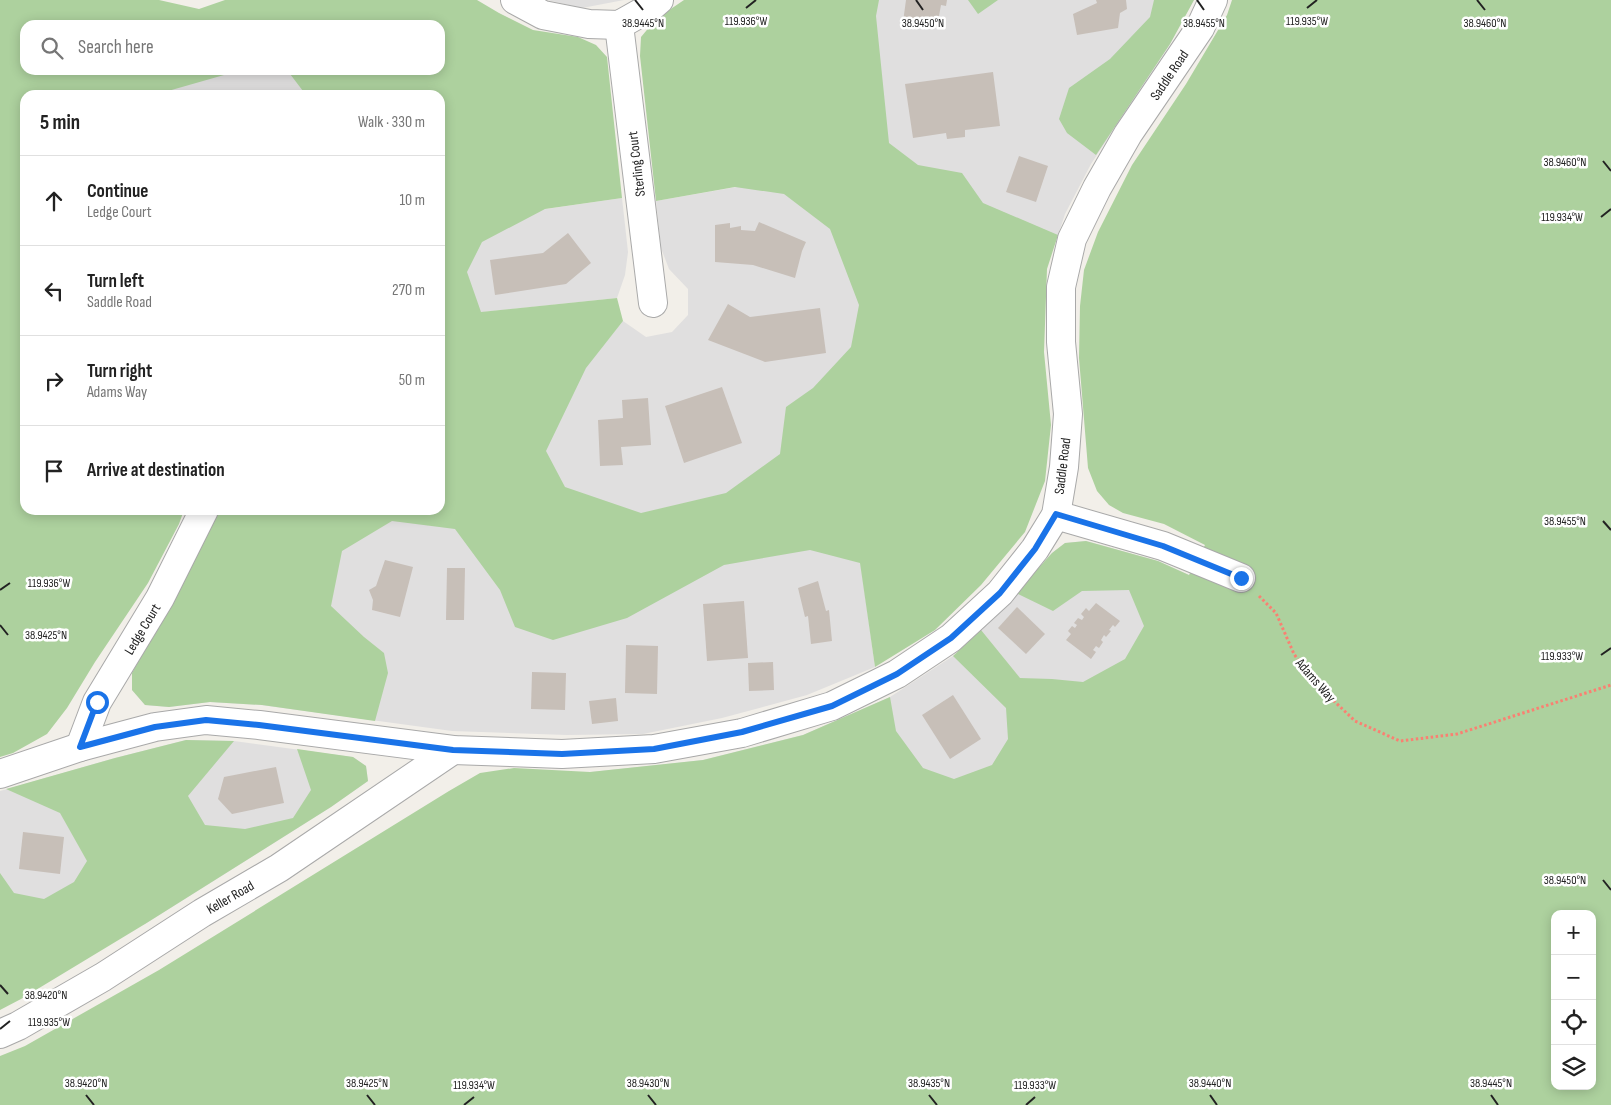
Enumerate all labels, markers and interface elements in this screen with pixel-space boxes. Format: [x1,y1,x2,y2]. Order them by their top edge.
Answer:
text: 119.936°W [725,14,767,29]
text: 119.935°W [1286,14,1328,29]
text: 38.9445°N [622,16,664,31]
text: 38.9450°N [902,16,944,31]
text: 38.9455°N [1183,16,1225,31]
text: 38.9460°N [1464,16,1506,31]
search box [20,20,445,75]
icon: search [38,34,66,62]
text: Search here [78,36,154,59]
street label: Saddle Road [1146,47,1192,104]
text: 5 min [40,110,80,135]
text: Walk · 330 m [358,113,425,132]
street label: Sterling Court [624,130,649,198]
text: 38.9460°N [1544,155,1586,170]
text: Continue [87,180,148,203]
icon: ahead [40,187,68,215]
text: 10 m [399,191,425,210]
text: Ledge Court [87,203,152,222]
text: 119.934°W [1541,210,1583,225]
text: Turn left [87,270,144,293]
icon: left [40,277,68,305]
text: 270 m [392,281,425,300]
text: Saddle Road [87,293,152,312]
text: Turn right [87,360,152,383]
icon: right [40,367,68,395]
text: 50 m [399,371,425,390]
text: Adams Way [87,383,147,402]
street label: Saddle Road [1051,437,1074,495]
icon: arrive [40,457,68,485]
text: Arrive at destination [87,459,225,482]
text: 38.9455°N [1544,514,1586,529]
route end [1230,567,1253,590]
text: 119.936°W [28,576,70,591]
street label: Ledge Court [121,601,164,658]
text: 38.9425°N [25,628,67,643]
text: 119.933°W [1541,649,1583,664]
street label: Adams Way [1291,654,1340,706]
route start [86,691,109,714]
text: 38.9450°N [1544,873,1586,888]
street label: Keller Road [203,877,257,918]
map controls [1551,910,1596,1090]
button: + [1551,910,1596,955]
button: − [1551,955,1596,1000]
text: 38.9420°N [25,988,67,1003]
button: locate [1551,1000,1596,1045]
text: 119.935°W [28,1015,70,1030]
button: layers [1551,1045,1596,1090]
text: 38.9420°N [65,1076,107,1091]
text: 38.9425°N [346,1076,388,1091]
text: 38.9430°N [627,1076,669,1091]
text: 38.9435°N [908,1076,950,1091]
text: 38.9440°N [1189,1076,1231,1091]
text: 38.9445°N [1470,1076,1512,1091]
text: 119.934°W [453,1078,495,1093]
text: 119.933°W [1014,1078,1056,1093]

